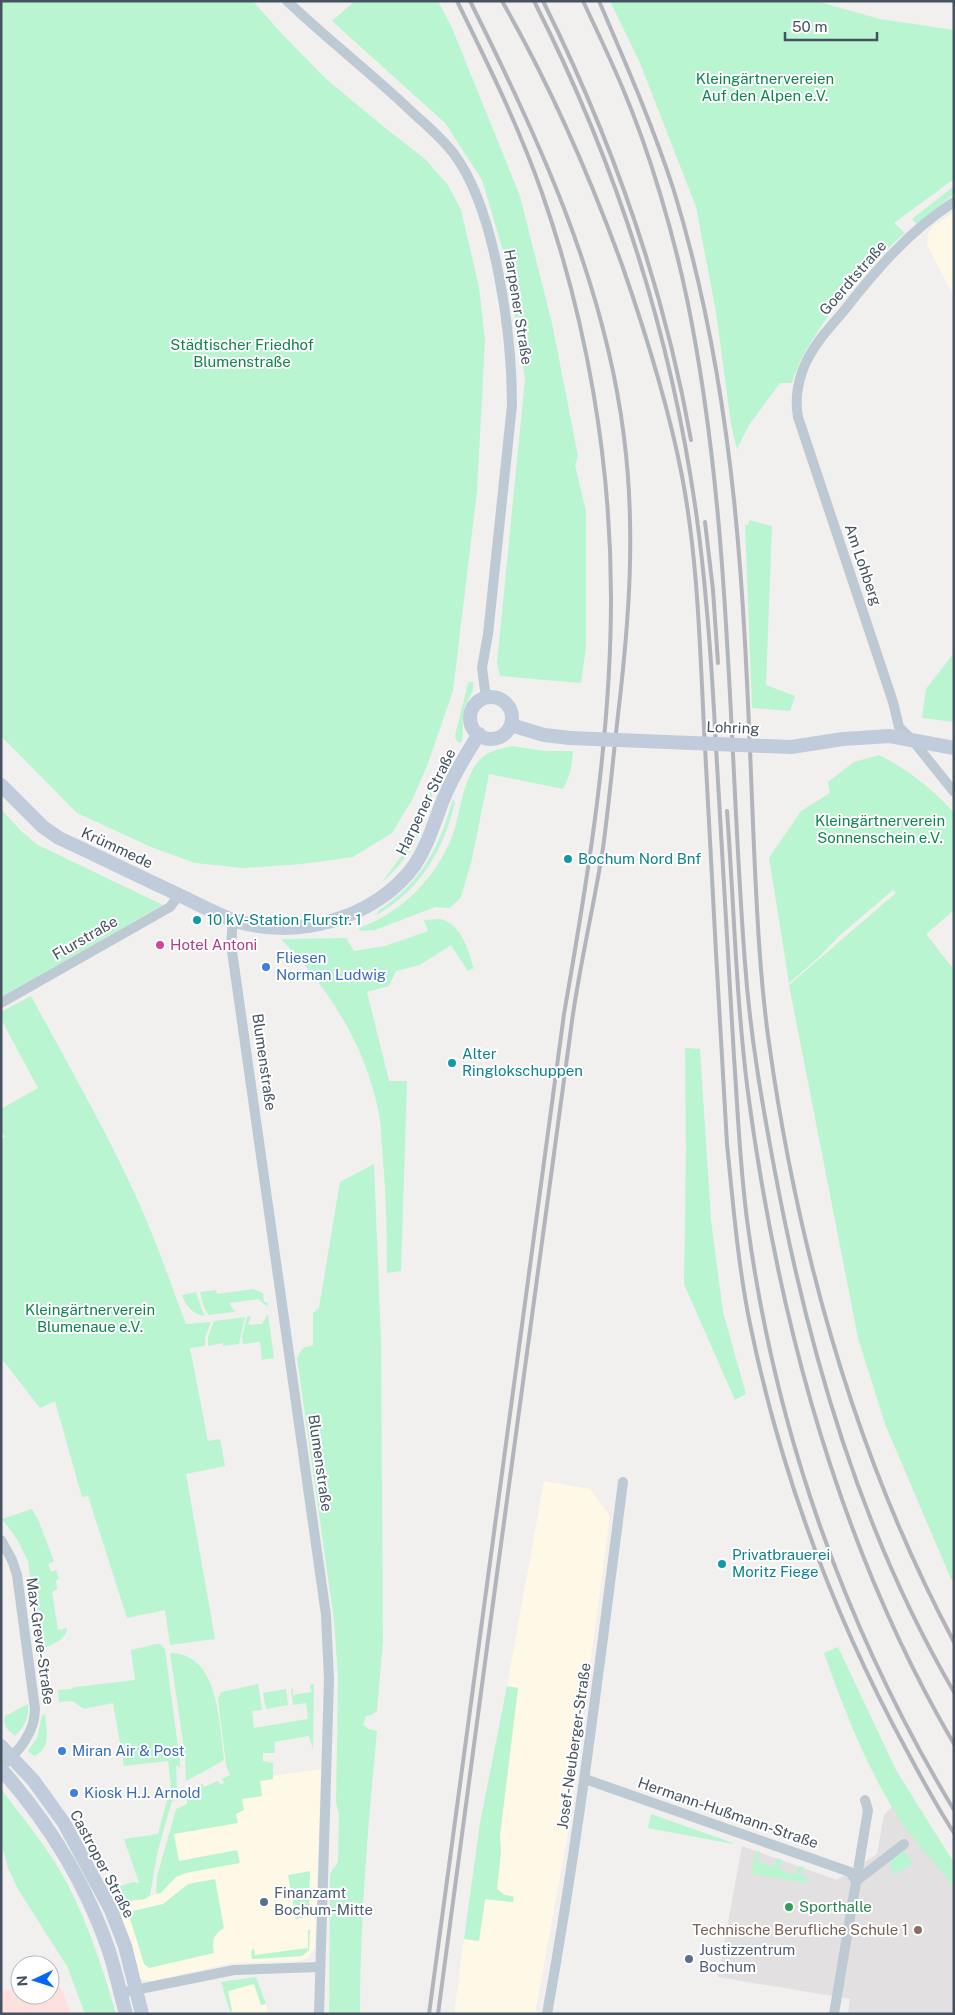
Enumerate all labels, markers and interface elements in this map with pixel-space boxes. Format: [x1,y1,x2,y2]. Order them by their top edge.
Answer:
scale bar [785,10,878,42]
text: 50 m [792,18,827,35]
park label: Kleingärtnervereien Auf den Alpen e.V. [696,70,834,104]
street label: Goerdtstraße [816,237,890,318]
street label: Harpener Straße [501,248,536,366]
park label: Städtischer Friedhof Blumenstraße [170,336,314,370]
street label: Am Lohberg [842,522,885,608]
street label: Lohring [706,718,760,737]
street label: Harpener Straße [392,746,459,858]
park label: Kleingärtnerverein Sonnenschein e.V. [815,812,945,846]
street label: Krümmede [79,824,156,871]
place label: Bochum Nord Bnf [578,850,701,867]
marker: Bochum Nord Bnf [562,853,574,865]
place label: 10 kV-Station Flurstr. 1 [207,911,362,928]
street label: Flurstraße [49,912,120,963]
marker: 10 kV-Station Flurstr. 1 [191,914,203,926]
place label: Hotel Antoni [170,936,257,953]
marker: Hotel Antoni [154,939,166,951]
place label: Fliesen Norman Ludwig [276,949,386,983]
marker: Fliesen Norman Ludwig [260,961,272,973]
street label: Blumenstraße [249,1012,280,1111]
place label: Alter Ringlokschuppen [462,1045,583,1079]
marker: Alter Ringlokschuppen [446,1057,458,1069]
park label: Kleingärtnerverein Blumenaue e.V. [25,1301,155,1335]
street label: Blumenstraße [305,1413,336,1512]
place label: Privatbrauerei Moritz Fiege [732,1546,830,1580]
marker: Privatbrauerei Moritz Fiege [716,1558,728,1570]
street label: Max-Greve-Straße [23,1576,58,1706]
street label: Josef-Neuberger-Straße [553,1662,594,1830]
place label: Miran Air & Post [72,1742,185,1759]
marker: Miran Air & Post [56,1745,68,1757]
street label: Hermann-Hußmann-Straße [636,1774,821,1851]
place label: Kiosk H.J. Arnold [84,1784,201,1801]
marker: Kiosk H.J. Arnold [68,1787,80,1799]
street label: Castroper Straße [67,1807,138,1921]
place label: Finanzamt Bochum-Mitte [274,1884,373,1918]
marker: Finanzamt Bochum-Mitte [258,1896,270,1908]
place label: Sporthalle [799,1898,872,1915]
marker: Sporthalle [783,1901,795,1913]
place label: Technische Berufliche Schule 1 [692,1921,908,1938]
marker: Technische Berufliche Schule 1 [912,1924,924,1936]
place label: Justizzentrum Bochum [699,1941,795,1975]
marker: Justizzentrum Bochum [683,1953,695,1965]
north arrow [10,1955,60,2005]
text: N [14,1975,30,1987]

